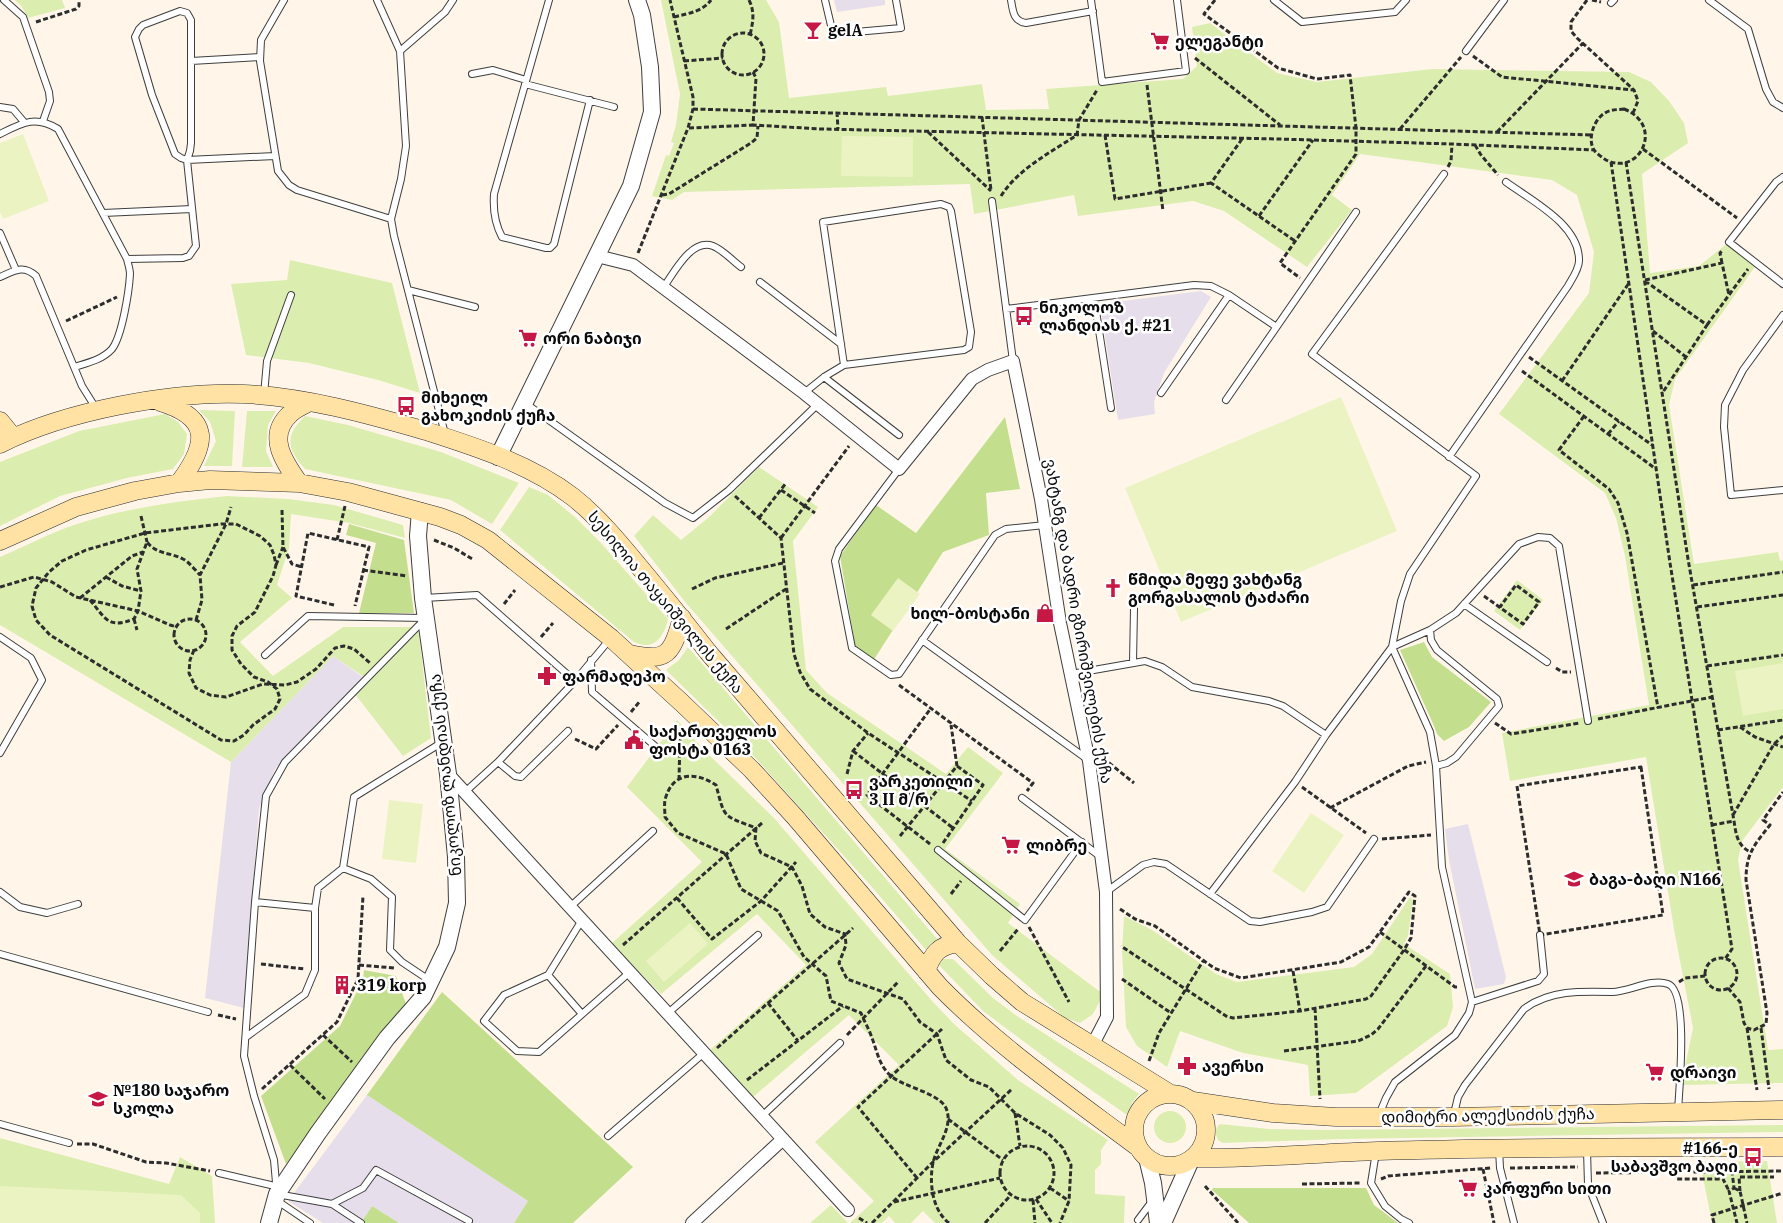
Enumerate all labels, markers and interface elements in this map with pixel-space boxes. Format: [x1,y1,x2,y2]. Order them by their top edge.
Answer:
bar icon: gelA [802,19,824,41]
place label: gelA [828,20,863,40]
supermarket icon: ელეგანტი [1149,30,1171,52]
place label: ელეგანტი [1175,31,1264,52]
place label: ნიკოლოზ ლანდიას ქ. #21 [1039,297,1172,336]
bus stop icon: ნიკოლოზ ლანდიას ქ. #21 [1013,305,1035,327]
supermarket icon: ორი ნაბიჯი [517,327,539,349]
place label: ორი ნაბიჯი [543,328,642,348]
place label: მიხეილ გახოკიძის ქუჩა [421,387,555,425]
bus stop icon: მიხეილ გახოკიძის ქუჩა [395,395,417,417]
street label: ვახტანგ და ბადრი გზირიშვილების ქუჩა [1040,457,1117,785]
street label: სესილია თაყაიშვილის ქუჩა [583,507,748,698]
place label: წმიდა მეფე ვახტანგ გორგასალის ტაძარი [1128,569,1309,608]
church icon: წმიდა მეფე ვახტანგ გორგასალის ტაძარი [1102,577,1124,599]
shop icon: ხილ-ბოსტანი [1034,602,1056,624]
place label: ხილ-ბოსტანი [910,603,1030,624]
pharmacy icon: ფარმადეპო [536,665,558,687]
place label: ფარმადეპო [562,666,666,687]
street label: ნიკოლოზ ლანდიას ქუჩა [424,673,467,877]
place label: საქართველოს ფოსტა 0163 [649,721,777,759]
public building icon: საქართველოს ფოსტა 0163 [623,729,645,751]
place label: ვარკეთილი 3 II მ/რ [869,771,973,809]
bus stop icon: ვარკეთილი 3 II მ/რ [843,779,865,801]
supermarket icon: ლიბრე [1000,834,1022,856]
place label: ლიბრე [1026,835,1087,856]
school or university icon: ბაგა-ბაღი N166 [1563,868,1585,890]
place label: ბაგა-ბაღი N166 [1589,869,1721,890]
building icon: 319 korp [331,974,353,996]
place label: 319 korp [357,975,427,995]
pharmacy icon: ავერსი [1176,1055,1198,1077]
place label: ავერსი [1202,1056,1264,1076]
supermarket icon: დრაივი [1644,1061,1666,1083]
place label: დრაივი [1670,1062,1736,1083]
place label: №180 საჯარო სკოლა [113,1080,229,1119]
school or university icon: №180 საჯარო სკოლა [87,1088,109,1110]
street label: დიმიტრი ალექსიძის ქუჩა [1381,1103,1595,1128]
place label: #166-ე საბავშვო ბაღი [1611,1138,1738,1177]
bus stop icon: #166-ე საბავშვო ბაღი [1742,1146,1764,1168]
supermarket icon: კარფური სითი [1457,1177,1479,1199]
place label: კარფური სითი [1483,1178,1611,1198]

